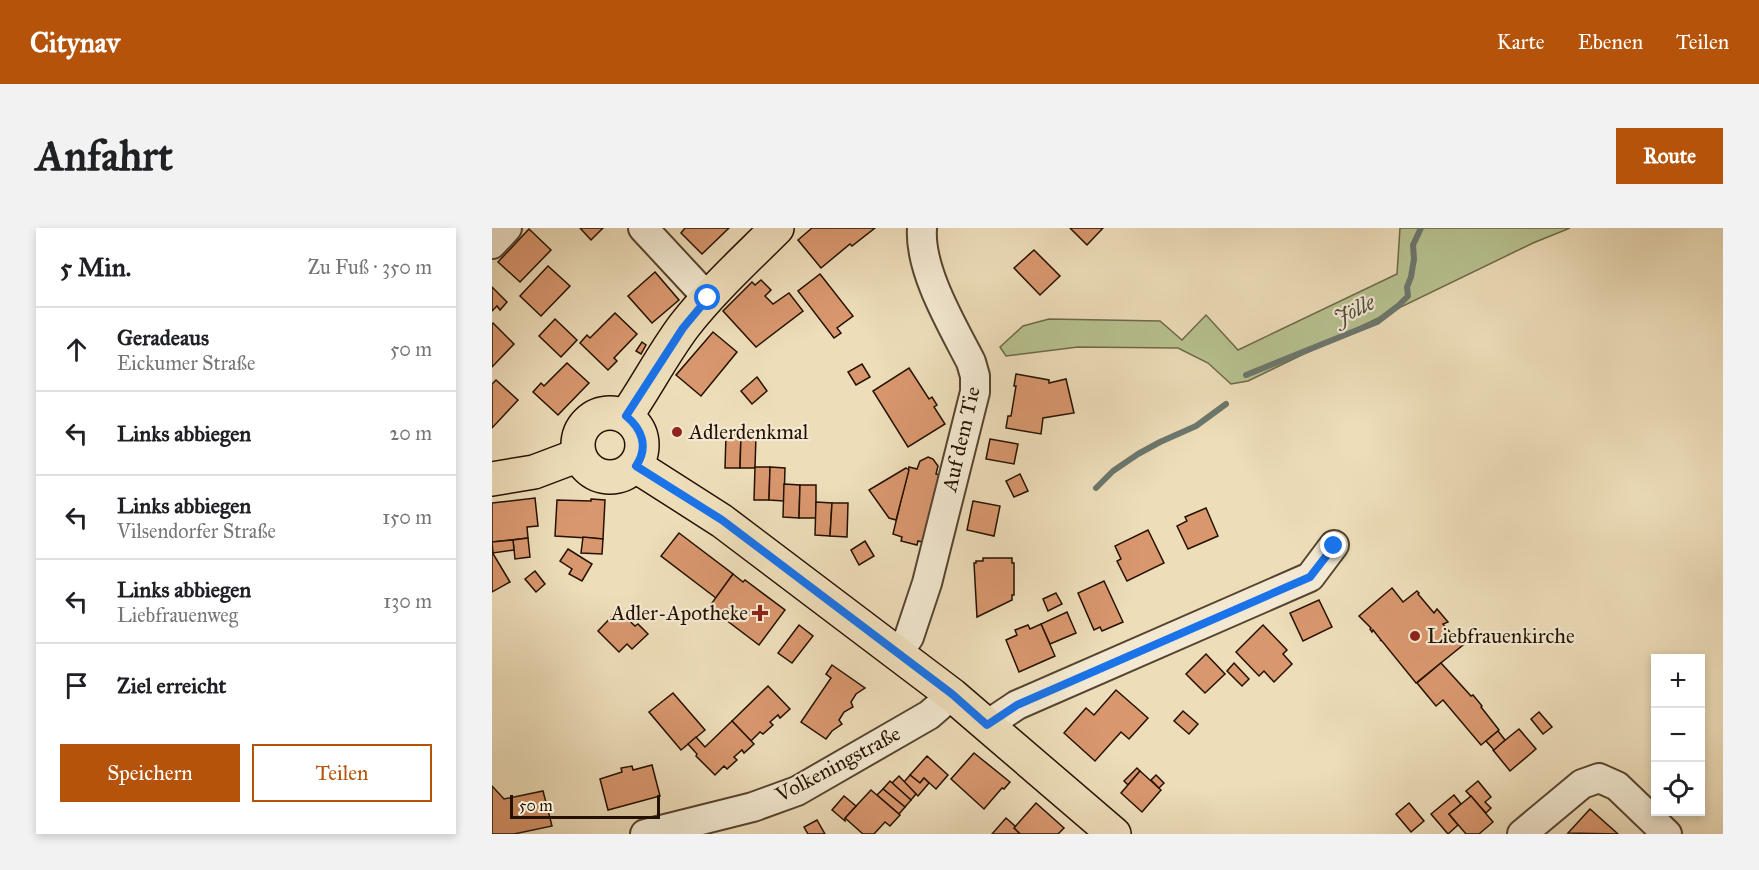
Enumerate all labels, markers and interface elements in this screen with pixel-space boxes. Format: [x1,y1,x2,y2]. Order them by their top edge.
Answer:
text: Citynav [30,25,120,60]
text: Karte [1497,29,1545,55]
text: Ebenen [1578,29,1643,55]
text: Teilen [1676,29,1729,55]
button: Route [1616,128,1723,184]
text: Anfahrt [36,130,173,182]
text: 5 Min. [60,251,131,283]
text: Zu Fuß · 350 m [308,255,432,279]
route start [694,284,720,310]
water label: Jölle [1327,288,1380,332]
text: Geradeaus [117,324,209,351]
icon: ahead [60,333,93,366]
text: 50 m [390,337,432,361]
text: Eickumer Straße [117,351,255,375]
street label: Auf dem Tie [936,384,986,495]
icon: left [60,417,93,450]
place label: Adlerdenkmal [688,419,809,445]
text: Links abbiegen [117,420,251,447]
text: 20 m [389,421,432,445]
marker: Adlerdenkmal [670,425,684,439]
text: Links abbiegen [117,492,251,519]
icon: left [60,501,93,534]
text: 150 m [382,505,432,529]
text: Vilsendorfer Straße [117,519,276,543]
route end [1320,532,1346,558]
text: Links abbiegen [117,576,251,603]
icon: left [60,585,93,618]
text: 130 m [383,589,432,613]
place label: Adler-Apotheke [610,600,748,626]
text: Liebfrauenweg [117,603,238,627]
marker: Adler-Apotheke [753,606,767,620]
place label: Liebfrauenkirche [1427,623,1575,649]
marker: Liebfrauenkirche [1408,629,1422,643]
map controls [1651,654,1705,816]
button: + [1651,654,1705,708]
icon: arrive [60,669,93,702]
text: Ziel erreicht [117,672,226,699]
button: − [1651,708,1705,762]
street label: Volkeningstraße [770,720,905,808]
button: Speichern [60,744,240,802]
button: Teilen [252,744,432,802]
button: locate [1651,762,1705,816]
scale bar [510,792,660,820]
text: 50 m [519,796,553,815]

